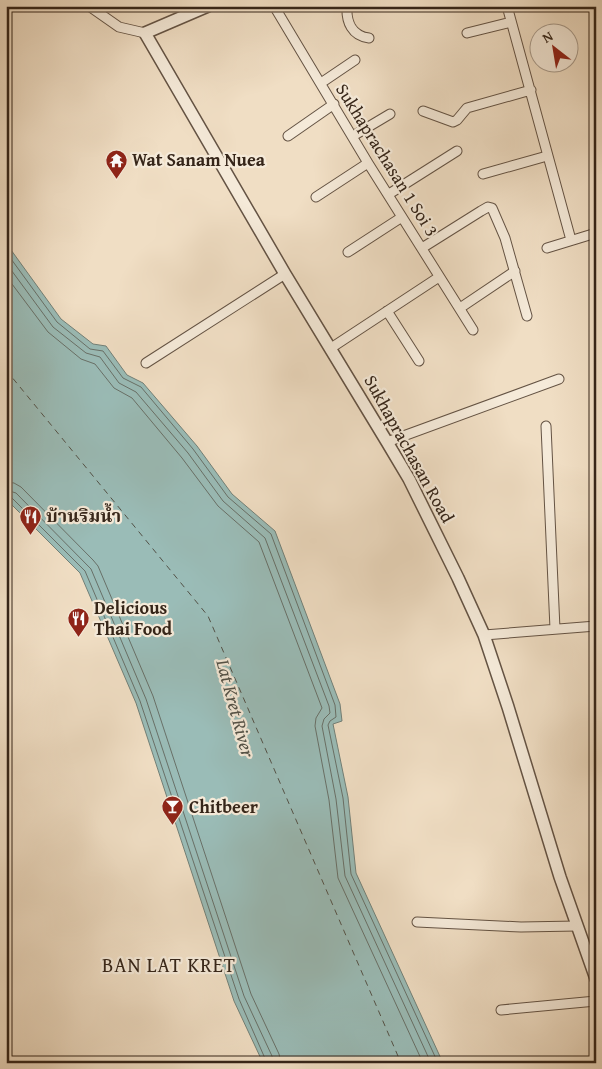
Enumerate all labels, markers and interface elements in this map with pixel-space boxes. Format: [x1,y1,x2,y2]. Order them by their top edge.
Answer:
north arrow [530,22,580,72]
text: N [538,26,557,48]
street label: Sukhaprachasan 1 Soi 3 [329,78,446,242]
place label: Wat Sanam Nuea [132,146,266,173]
temple icon: Wat Sanam Nuea [104,148,128,179]
street label: Sukhaprachasan Road [358,370,462,528]
place label: บ้านริมน้ำ [46,502,121,529]
restaurant icon: บ้านริมน้ำ [18,504,42,535]
place label: Delicious Thai Food [94,594,173,642]
restaurant icon: Delicious Thai Food [66,606,90,637]
water label: Lat Kret River [209,655,263,761]
place label: Chitbeer [189,793,259,820]
bar icon: Chitbeer [161,795,185,826]
district label: BAN LAT KRET [102,950,236,979]

